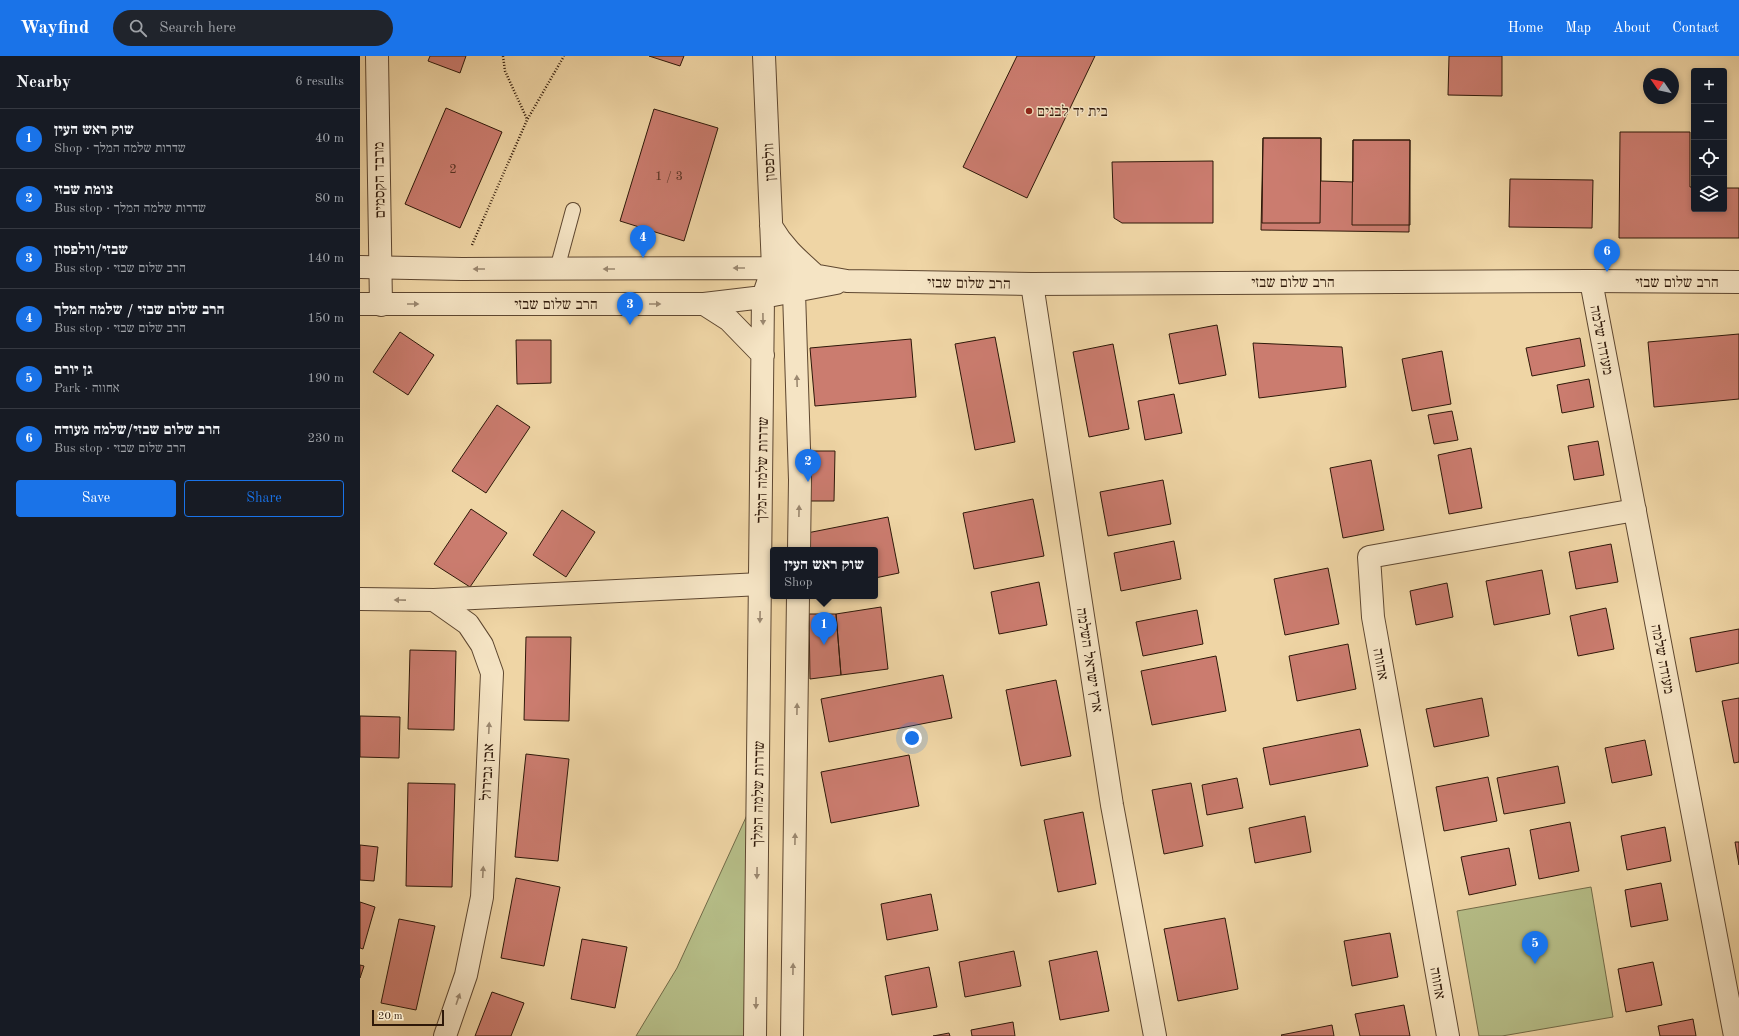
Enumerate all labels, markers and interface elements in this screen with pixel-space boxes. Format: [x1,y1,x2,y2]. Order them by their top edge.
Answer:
search box [113,10,393,46]
icon: search [127,17,149,39]
text: Wayfind [20,19,89,38]
text: Search here [159,21,236,36]
text: Home [1508,21,1543,35]
text: Map [1565,21,1591,35]
text: About [1613,21,1650,35]
text: Contact [1672,21,1719,35]
north arrow [1643,68,1679,104]
map controls [1691,68,1727,212]
button: + [1691,68,1727,104]
text: Nearby [16,74,71,91]
text: 6 results [295,75,344,88]
place label: בית יד לבנים [1037,104,1108,120]
button: − [1691,104,1727,140]
marker: בית יד לבנים [1024,106,1034,116]
text: שוק ראש העין [54,123,134,138]
text: 1 [25,132,33,145]
text: 40 m [315,132,344,145]
button: locate [1691,140,1727,176]
text: Shop · שדרות שלמה המלך [54,142,186,155]
street label: מרבד הקסמים [372,142,389,218]
street label: וולפסון [761,142,779,181]
house number: 2 [449,163,457,176]
house number: 1 / 3 [655,170,683,183]
button: layers [1691,176,1727,212]
text: צומת שבזי [54,183,113,198]
text: 2 [25,192,33,205]
text: 80 m [315,192,344,205]
text: Bus stop · שדרות שלמה המלך [54,202,206,215]
pin: 4 [630,225,656,258]
pin: 6 [1594,239,1620,272]
text: שבזי/וולפסון [54,243,128,258]
text: 3 [25,252,33,265]
text: 140 m [307,252,344,265]
text: Bus stop · הרב שלום שבזי [54,262,186,275]
one-way arrow [603,265,615,272]
one-way arrow [732,265,745,271]
one-way arrow [472,266,485,272]
street label: הרב שלום שבזי [927,275,1011,293]
street label: הרב שלום שבזי [1251,275,1335,291]
street label: הרב שלום שבזי [1635,275,1719,291]
pin: 3 [617,292,643,325]
street label: הרב שלום שבזי [514,297,598,313]
one-way arrow [407,301,420,307]
one-way arrow [649,301,662,307]
text: הרב שלום שבזי / שלמה המלך [54,303,225,318]
street label: מעודה שלמה [1586,304,1616,376]
text: 4 [25,312,33,325]
text: 150 m [307,312,344,325]
one-way arrow [760,313,766,326]
text: Bus stop · הרב שלום שבזי [54,322,186,335]
text: גן יורם [54,363,93,378]
text: 5 [25,372,33,385]
text: 190 m [307,372,344,385]
one-way arrow [794,374,800,387]
text: Park · אחווה [54,382,120,395]
street label: שדרות שלמה המלך [754,416,772,524]
text: הרב שלום שבזי/שלמה מעודה [54,423,220,438]
text: 6 [25,432,33,445]
text: 230 m [307,432,344,445]
text: Bus stop · הרב שלום שבזי [54,442,186,455]
pin: 2 [795,449,821,482]
button: Save [16,480,176,517]
button: Share [184,480,344,517]
one-way arrow [796,504,802,517]
popup [770,547,878,599]
text: שוק ראש העין [784,558,864,573]
text: Shop [784,576,812,589]
one-way arrow [394,596,406,603]
street label: ארץ ישראל השלמה [1073,607,1105,714]
one-way arrow [757,611,763,624]
pin: 1 [811,612,837,645]
street label: מעודה שלמה [1647,623,1677,695]
street label: אחווה [1369,647,1390,682]
one-way arrow [793,703,800,715]
one-way arrow [486,722,493,734]
your location [902,728,922,748]
street label: שדרות שלמה המלך [750,740,768,848]
street label: אבן גבירול [479,743,497,801]
one-way arrow [792,832,798,845]
one-way arrow [480,865,486,878]
one-way arrow [754,867,760,880]
pin: 5 [1522,931,1548,964]
one-way arrow [790,962,796,975]
street label: אחווה [1426,966,1447,1001]
one-way arrow [455,993,461,1005]
one-way arrow [753,997,759,1010]
scale bar [372,1008,444,1027]
text: 20 m [378,1011,403,1022]

